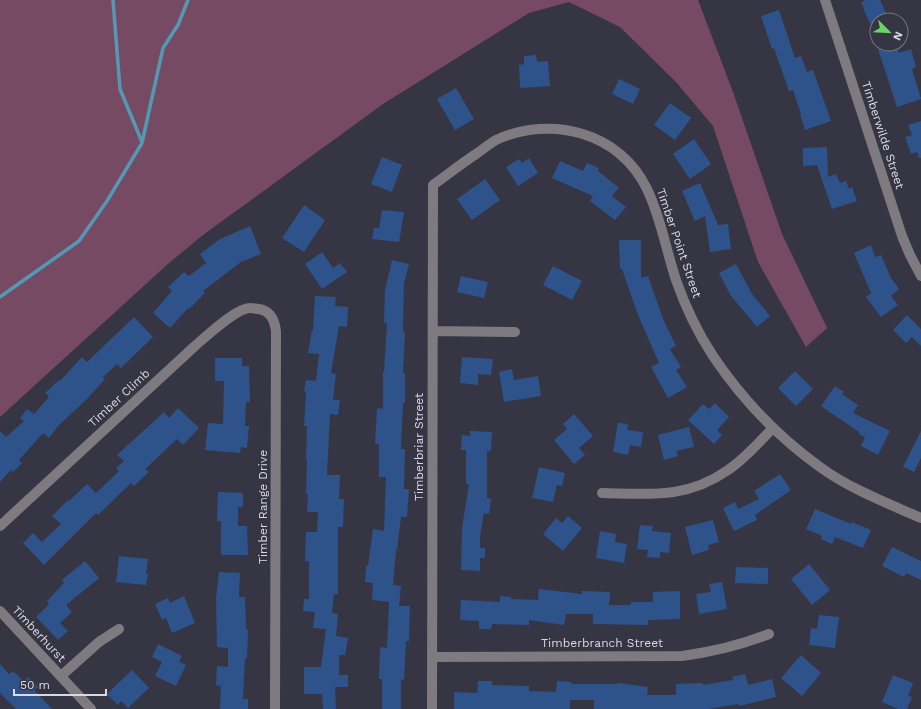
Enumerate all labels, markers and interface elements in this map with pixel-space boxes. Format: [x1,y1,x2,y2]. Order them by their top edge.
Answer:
north arrow [869,12,909,52]
text: N [890,29,905,42]
street label: Timberwilde Street [859,79,907,191]
street label: Timber Point Street [654,186,704,300]
street label: Timber Climb [85,366,153,430]
street label: Timberbriar Street [412,393,426,501]
street label: Timber Range Drive [256,450,270,564]
street label: Timberhurst [9,603,69,665]
street label: Timberbranch Street [541,636,663,650]
scale bar [14,671,106,697]
text: 50 m [20,678,50,692]

